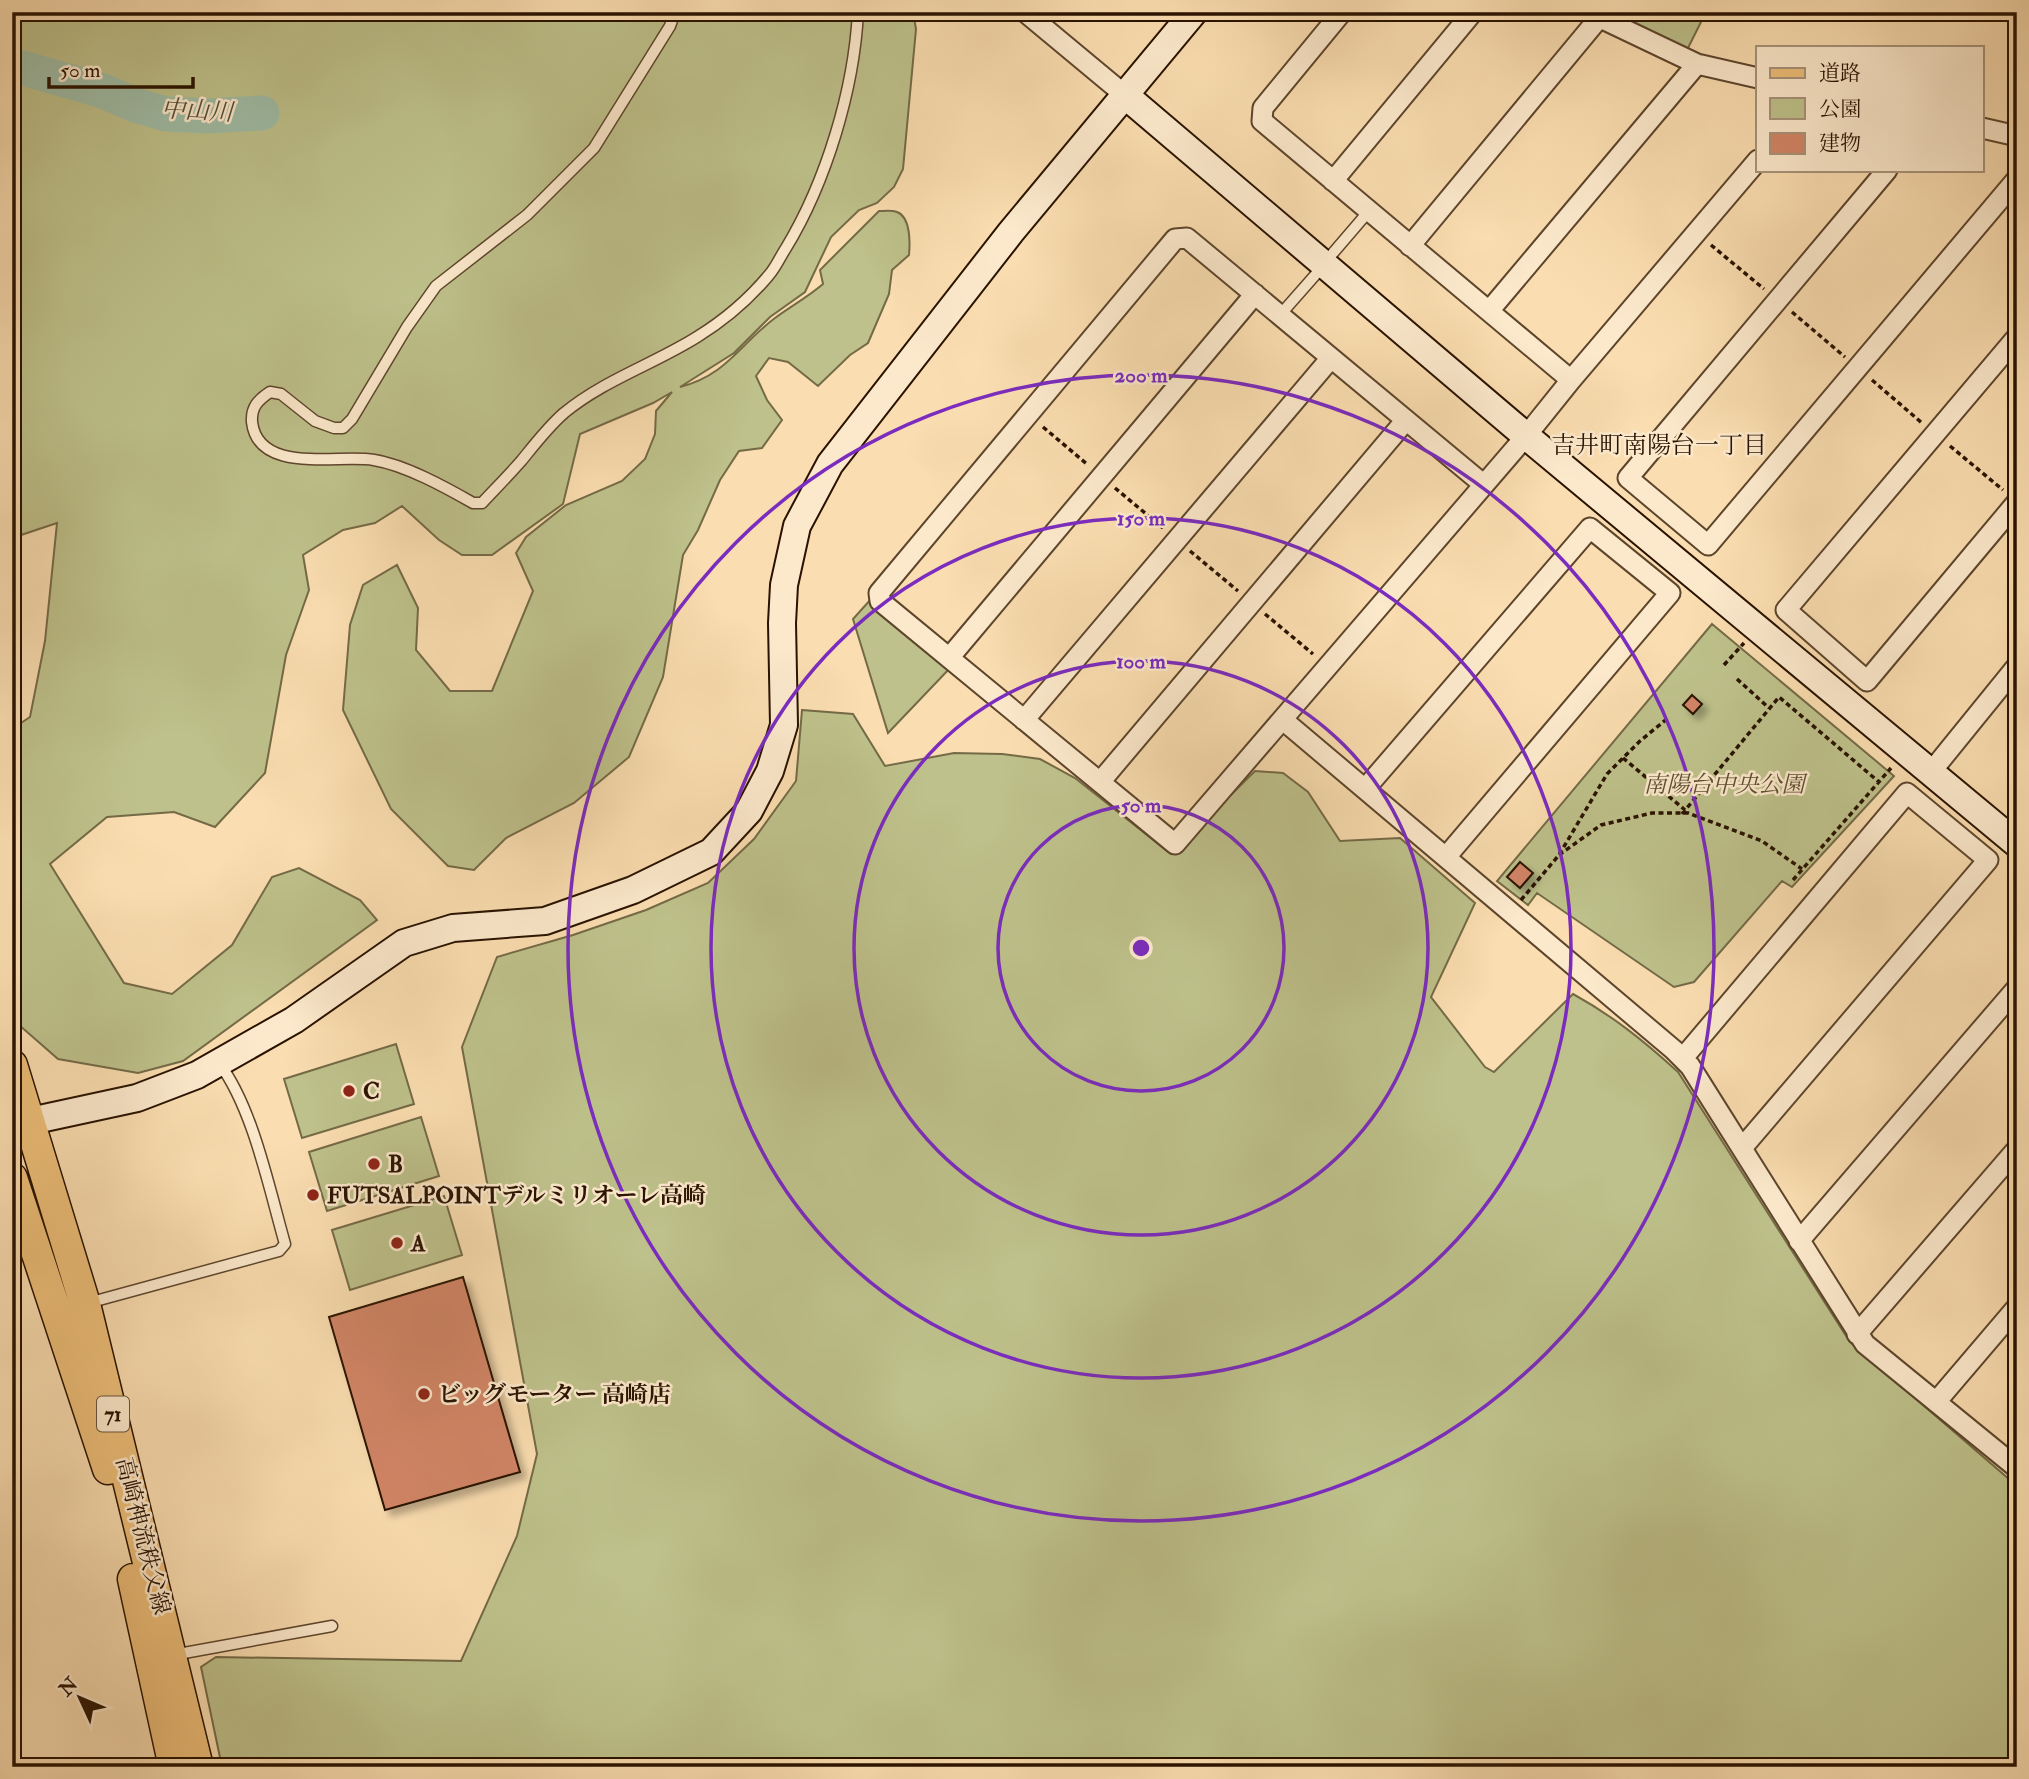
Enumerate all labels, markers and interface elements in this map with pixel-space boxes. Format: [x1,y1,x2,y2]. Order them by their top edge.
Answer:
scale bar [49,46,192,90]
legend [1756,46,1983,172]
text: 50 m [60,57,101,84]
text: 道路 [1819,60,1861,87]
water label: 中山川 [160,94,237,129]
text: 公園 [1819,96,1861,123]
text: 建物 [1819,130,1861,157]
text: 200 m [1115,362,1168,389]
district label: 吉井町南陽台一丁目 [1551,430,1767,461]
text: 150 m [1117,505,1166,532]
text: 100 m [1116,648,1167,675]
park label: 南陽台中央公園 [1644,770,1809,799]
text: 50 m [1121,792,1162,819]
centre of rings [1129,936,1153,960]
place label: C [363,1077,380,1106]
marker: C [341,1083,357,1099]
place label: B [388,1150,403,1179]
marker: B [366,1156,382,1172]
place label: FUTSALPOINTデルミリオーレ高崎 [327,1181,706,1210]
marker: FUTSALPOINTデルミリオーレ高崎 [305,1187,321,1203]
place label: A [410,1229,426,1258]
marker: A [389,1235,405,1251]
place label: ビッグモーター 高崎店 [438,1380,671,1409]
marker: ビッグモーター 高崎店 [416,1386,432,1402]
road number: 71 [97,1396,129,1432]
street label: 高崎神流秩父線 [109,1454,177,1618]
north arrow [46,1664,116,1734]
text: N [53,1672,84,1702]

